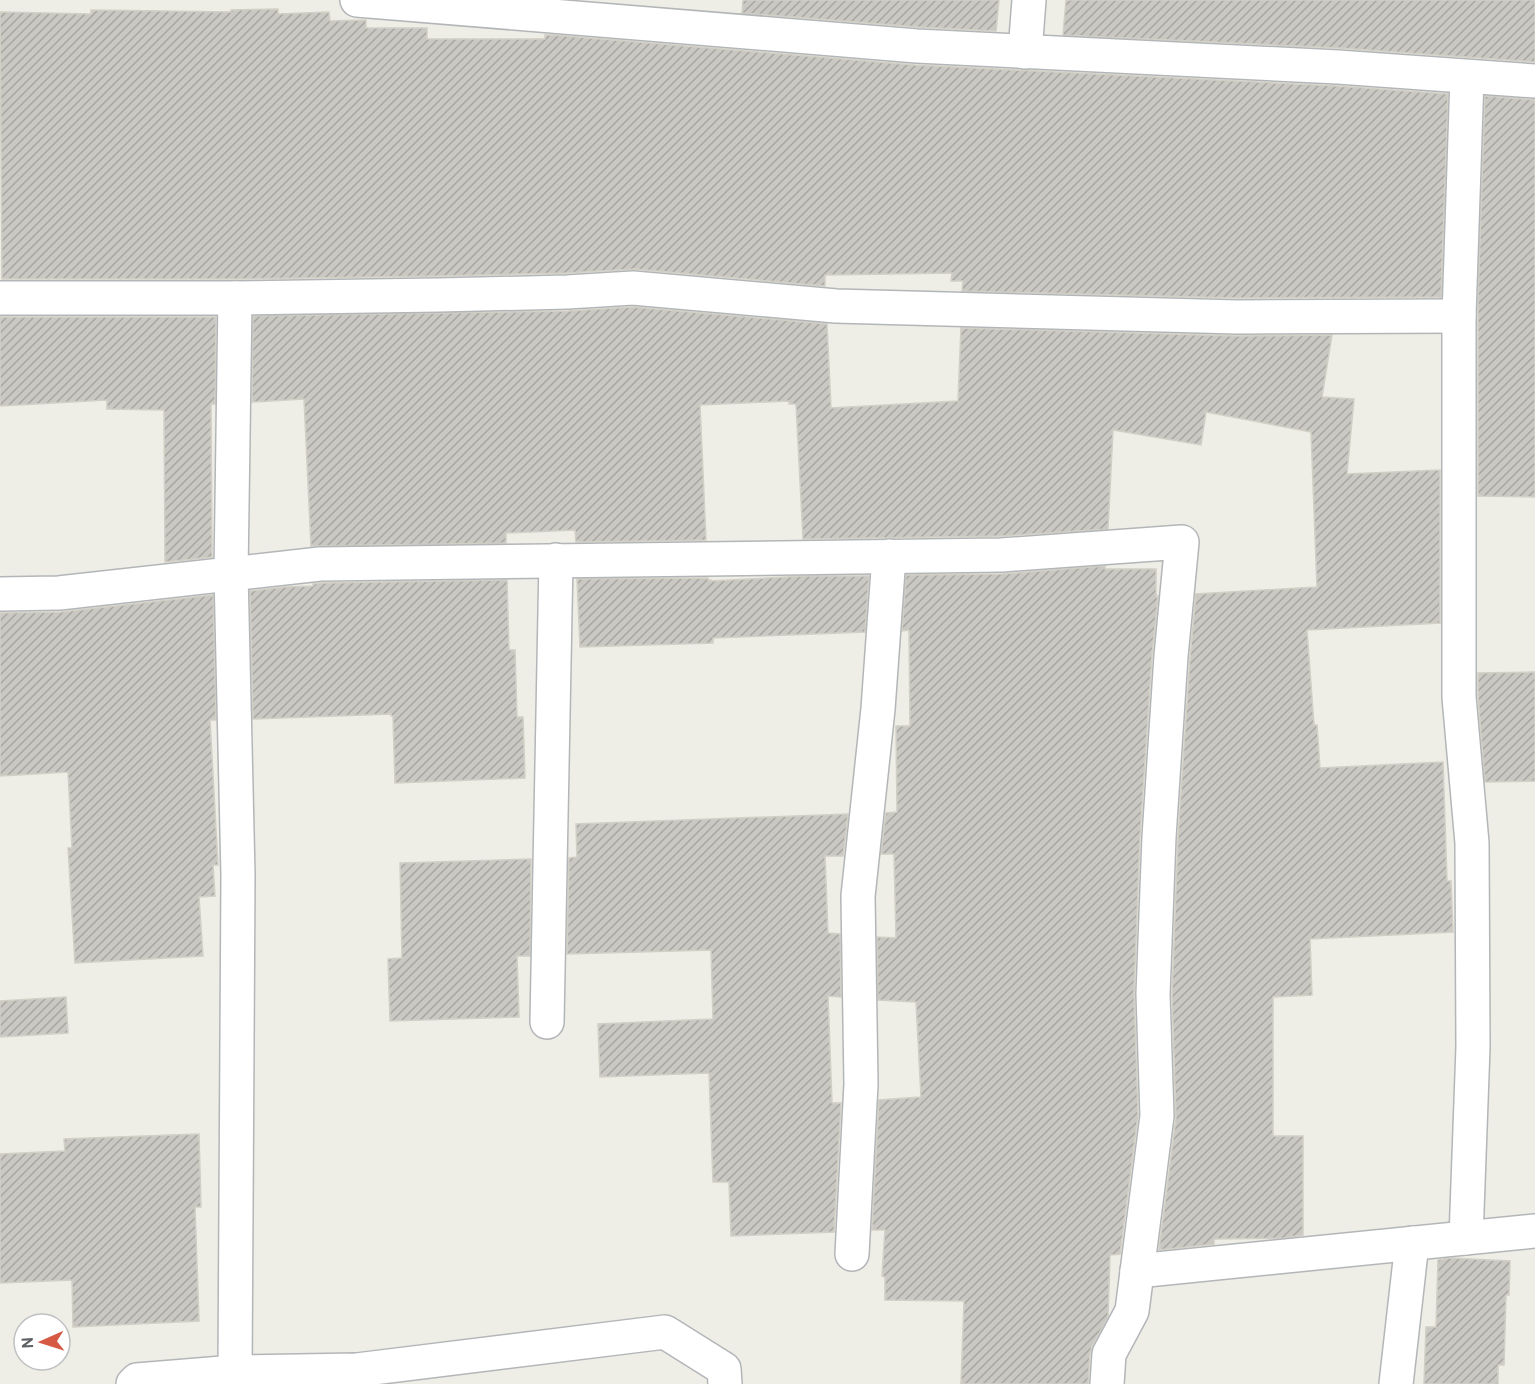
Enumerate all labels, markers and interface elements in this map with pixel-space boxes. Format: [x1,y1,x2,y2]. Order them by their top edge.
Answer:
north arrow [12,1312,72,1372]
text: N [19,1336,39,1349]

